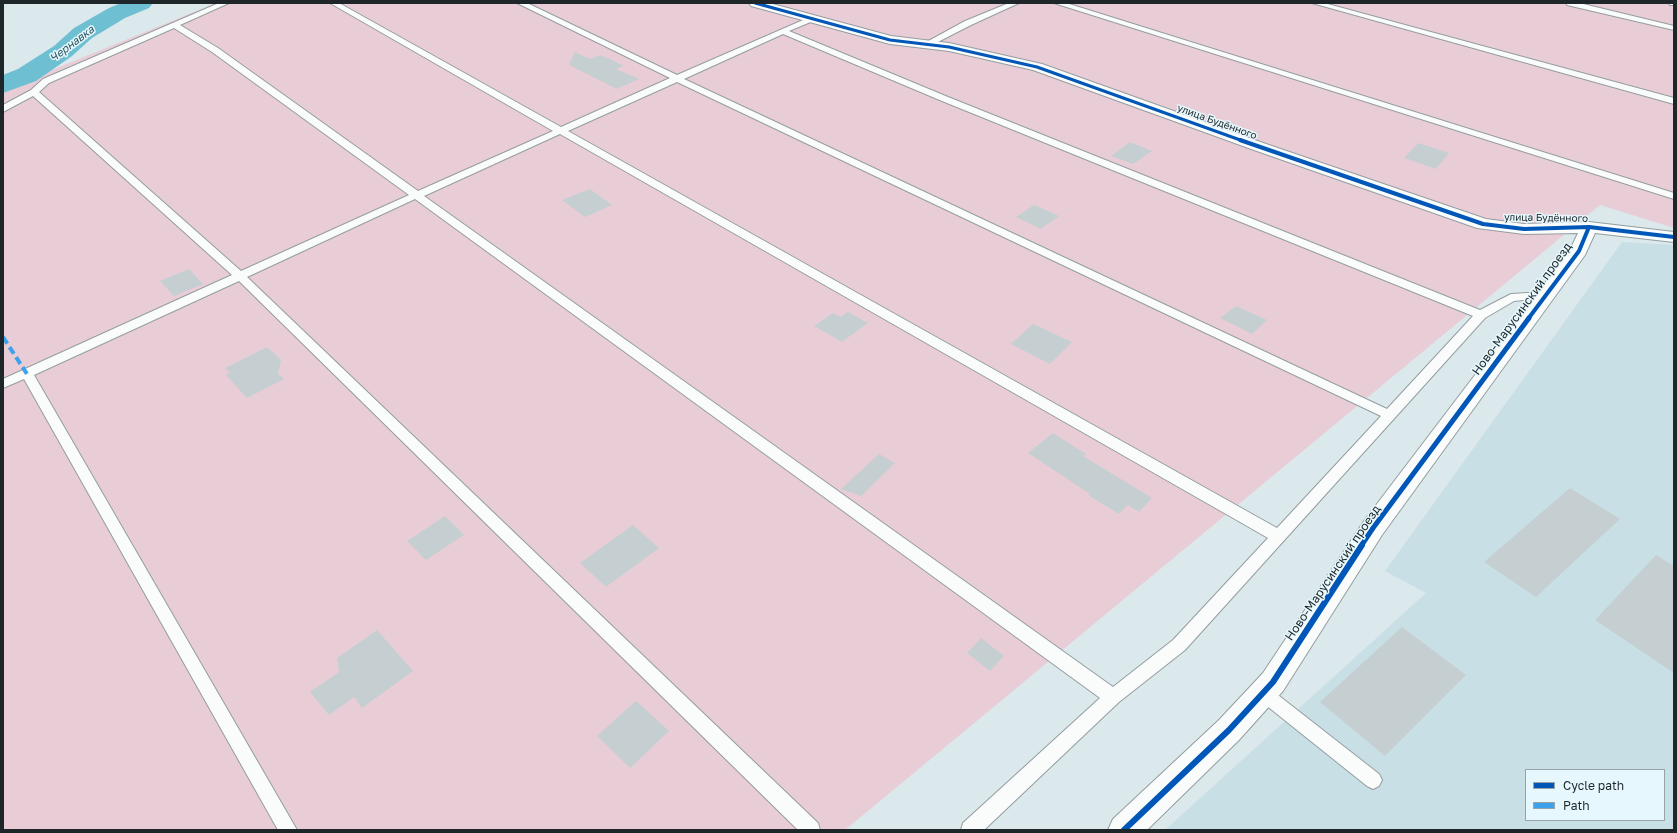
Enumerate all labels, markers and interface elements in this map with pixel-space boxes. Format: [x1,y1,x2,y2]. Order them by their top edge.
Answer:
water label: Чернавка [47,23,97,65]
street label: улица Будённого [1175,102,1259,142]
street label: улица Будённого [1504,211,1588,225]
street label: Ново-Марусинский проезд [1469,240,1575,378]
street label: Ново-Марусинский проезд [1282,503,1384,643]
legend [1525,769,1665,821]
text: Cycle path [1563,778,1624,793]
text: Path [1563,798,1590,813]

